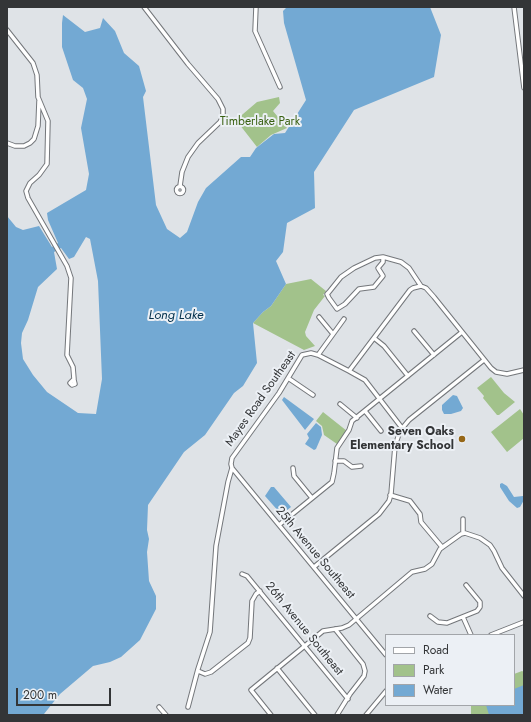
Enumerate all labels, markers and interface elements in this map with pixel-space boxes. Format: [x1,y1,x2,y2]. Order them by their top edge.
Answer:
park label: Timberlake Park [220,115,300,129]
water label: Long Lake [148,308,204,324]
street label: Mayes Road Southeast [223,349,299,449]
place label: Seven Oaks Elementary School [350,425,454,453]
marker: Seven Oaks Elementary School [457,434,467,444]
street label: 25th Avenue Southeast [272,504,358,602]
street label: 26th Avenue Southeast [262,579,346,679]
legend [385,634,515,706]
text: Road [423,641,449,659]
text: Park [423,661,444,679]
scale bar [18,680,113,706]
text: Water [423,681,453,699]
text: 200 m [23,686,57,704]

